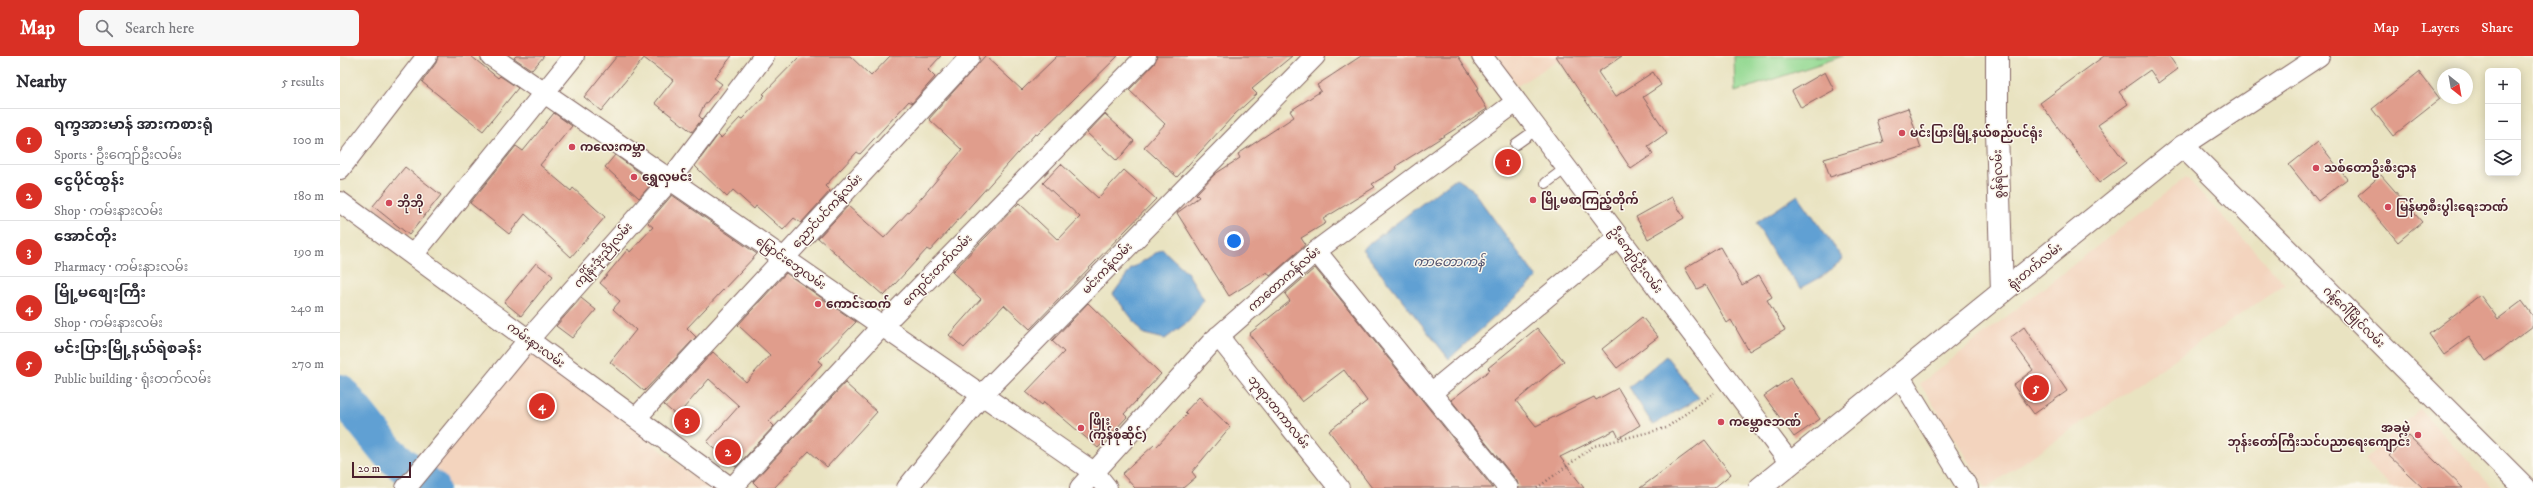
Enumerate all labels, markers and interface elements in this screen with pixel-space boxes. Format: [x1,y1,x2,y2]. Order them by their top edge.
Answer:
search box [79,10,359,46]
text: Map [20,17,55,40]
icon: search [93,17,115,39]
text: Search here [125,19,194,38]
text: Map [2373,19,2399,37]
text: Layers [2421,19,2459,37]
text: Share [2481,19,2513,37]
north arrow [2437,68,2473,104]
map controls [2485,68,2521,176]
button: + [2485,68,2521,104]
text: Nearby [16,71,66,93]
text: 5 results [282,74,324,90]
button: − [2485,104,2521,140]
text: ရက္ခအားမာန် အားကစားရုံ [54,115,213,134]
place label: မင်းပြားမြို့နယ်စည်ပင်ရုံး [1910,123,2043,144]
marker: မင်းပြားမြို့နယ်စည်ပင်ရုံး [1897,128,1907,138]
text: 1 [27,132,31,148]
text: 100 m [293,132,324,148]
place label: ကလေးကမ္ဘာ [580,140,646,157]
button: layers [2485,140,2521,176]
marker: ကလေးကမ္ဘာ [567,142,577,152]
text: Sports · ဦးကျော်ဦးလမ်း [54,147,182,163]
pin: 1 [1495,147,1521,177]
street label: စွန်ရဲလမ်း [1988,149,2009,199]
place label: သစ်တောဦးစီးဌာန [2324,158,2417,178]
marker: သစ်တောဦးစီးဌာန [2311,163,2321,173]
place label: ရွှေလှမင်း [642,167,692,188]
street label: ညောင်ပင်ကန်လမ်း [788,170,867,253]
text: ငွေပိုင်ထွန်း [54,171,125,190]
marker: ရွှေလှမင်း [629,172,639,182]
text: 2 [26,188,32,204]
text: 180 m [293,188,324,204]
place label: မြို့မစာကြည့်တိုက် [1541,190,1639,211]
place label: ဘိုဘို [397,194,424,214]
marker: မြို့မစာကြည့်တိုက် [1528,195,1538,205]
place label: မြန်မာ့စီးပွါးရေးဘဏ် [2396,197,2508,217]
marker: ဘိုဘို [384,198,394,208]
marker: မြန်မာ့စီးပွါးရေးဘဏ် [2383,202,2393,212]
text: Shop · ကမ်းနားလမ်း [54,203,163,219]
street label: ကျိန်းဒုံးညိုလမ်း [569,218,637,292]
street label: ဦးကျော်ဦးလမ်း [1604,223,1667,298]
text: အောင်တိုး [54,227,117,246]
street label: ကျောင်းတက်လမ်း [898,230,977,311]
your location [1224,231,1244,251]
street label: မြောင်းဘွေလမ်း [752,232,830,295]
street label: မင်းကန်လမ်း [1078,238,1137,299]
street label: ရုံးတက်လမ်း [2004,239,2067,294]
street label: ကာတောကန်လမ်း [1244,242,1325,317]
text: 3 [27,244,31,260]
text: 190 m [293,244,324,260]
water label: ကာတောကန် [1413,252,1487,273]
text: Pharmacy · ကမ်းနားလမ်း [54,259,188,275]
street label: ဂန့်ဂေါ်မြိုင်လမ်း [2318,282,2389,353]
text: မြို့မစျေးကြီး [54,283,146,302]
place label: ကောင်းထက် [826,294,891,312]
marker: ကောင်းထက် [813,299,823,309]
text: 4 [25,300,33,316]
text: 240 m [291,300,324,316]
text: Shop · ကမ်းနားလမ်း [54,315,163,331]
street label: ကမ်းနားလမ်း [503,318,569,373]
text: မင်းပြားမြို့နယ်ရဲစခန်း [54,339,202,358]
text: 5 [26,356,32,372]
text: 270 m [292,356,324,372]
text: Public building · ရုံးတက်လမ်း [54,371,211,387]
street label: ဘုရားတကာလမ်း [1243,372,1314,453]
pin: 5 [2023,373,2049,403]
pin: 4 [529,391,555,421]
pin: 3 [674,406,700,436]
place label: ဖြိုး (ကုန်စုံဆိုင်) [1089,412,1147,446]
place label: ကမ္ဘောဇဘဏ် [1729,412,1801,432]
marker: ကမ္ဘောဇဘဏ် [1716,417,1726,427]
place label: အခမဲ့ ဘုန်းတော်ကြီးသင်ပညာရေးကျောင်း [2227,420,2410,453]
marker: ဖြိုး (ကုန်စုံဆိုင်) [1076,423,1086,433]
marker: အခမဲ့ ဘုန်းတော်ကြီးသင်ပညာရေးကျောင်း [2413,430,2423,440]
pin: 2 [715,437,741,467]
scale bar [352,460,411,479]
text: 20 m [358,462,380,476]

